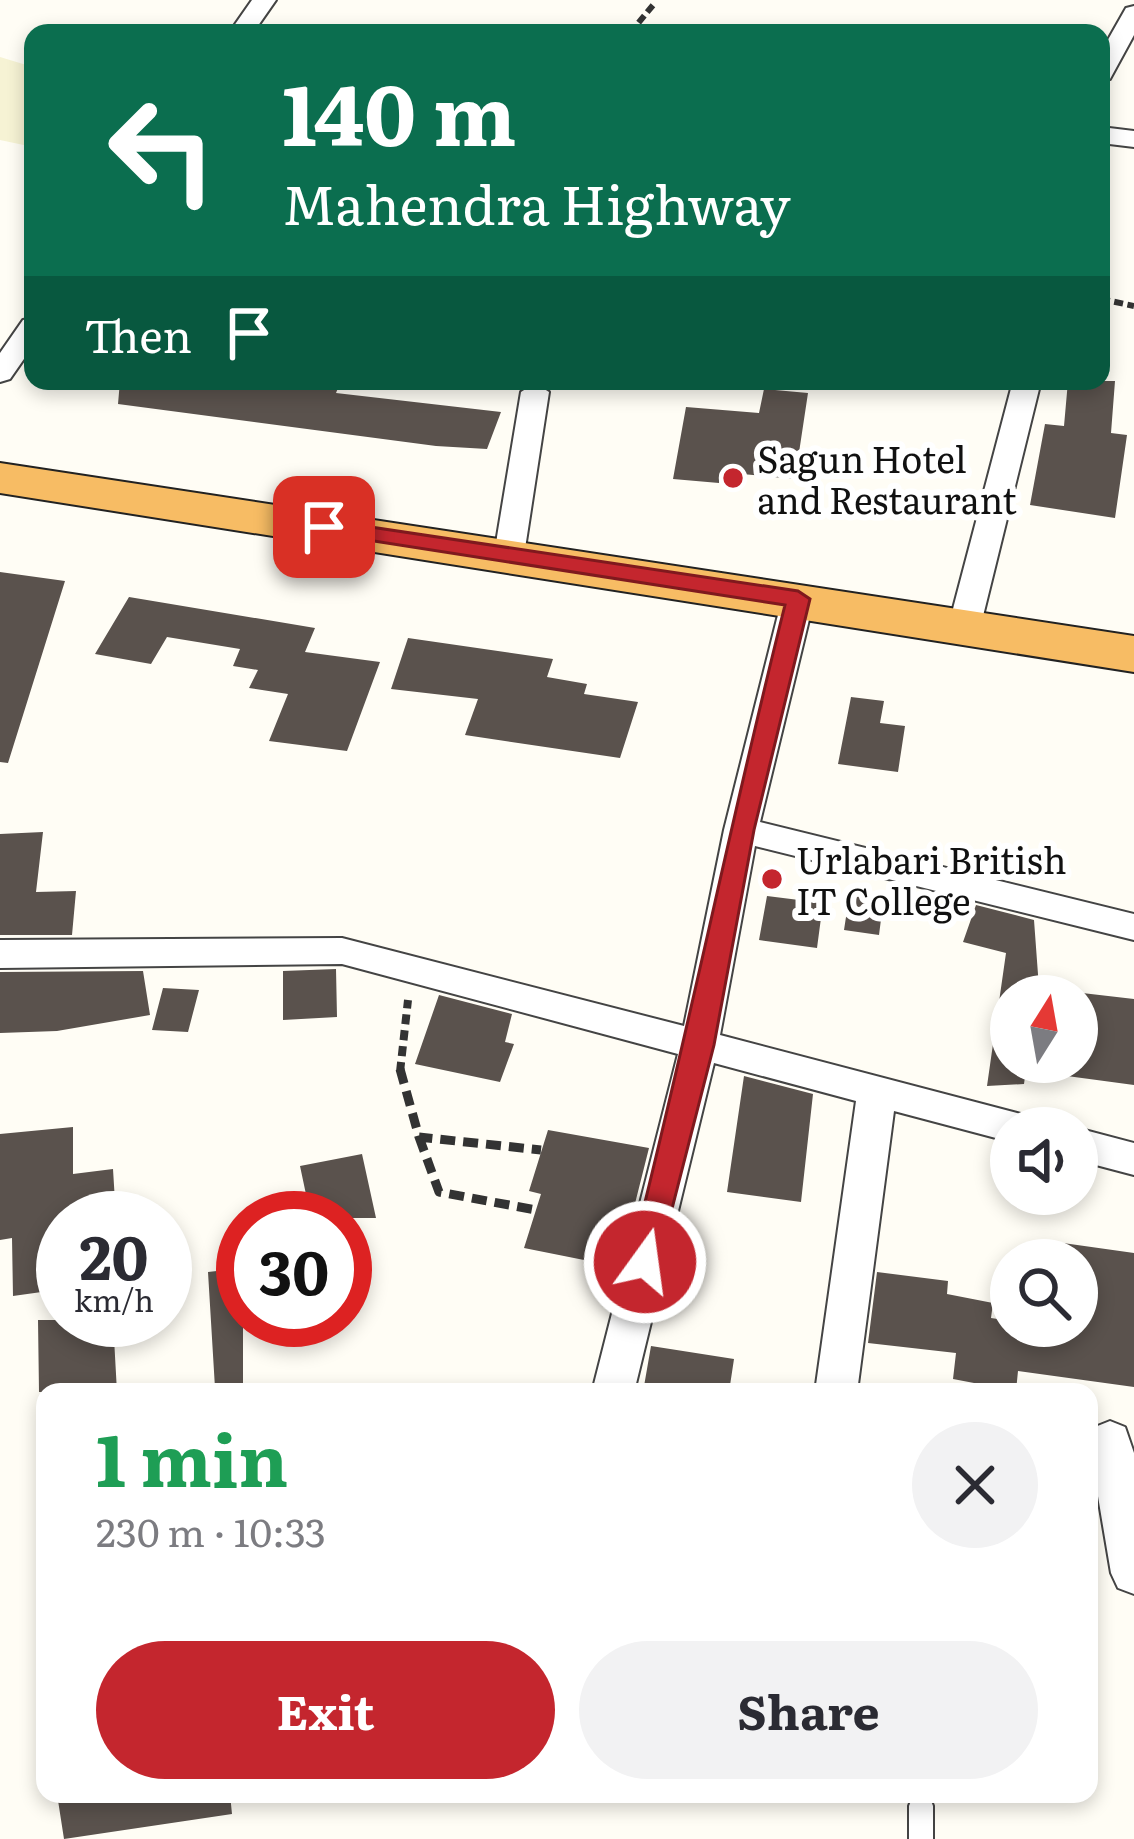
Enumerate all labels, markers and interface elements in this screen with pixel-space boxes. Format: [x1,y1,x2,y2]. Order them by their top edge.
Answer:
text: 140 m [282,47,517,172]
icon: left [84,72,240,228]
text: Mahendra Highway [282,161,791,242]
text: Then [84,300,192,367]
icon: arrive [216,300,282,366]
place label: Sagun Hotel and Restaurant [757,431,1017,525]
marker: Sagun Hotel and Restaurant [720,465,746,491]
pin [273,476,375,578]
icon: arrive [291,494,357,560]
place label: Urlabari British IT College [796,832,1067,926]
marker: Urlabari British IT College [759,866,785,892]
north arrow [990,975,1098,1083]
map controls [990,975,1098,1347]
button: sound [990,1107,1098,1215]
speed limit sign: 30 [216,1191,372,1347]
position arrow [582,1199,708,1325]
text: 20 [79,1209,149,1298]
button: search [990,1239,1098,1347]
text: km/h [74,1277,154,1321]
text: 1 min [96,1402,288,1509]
button: close [912,1422,1038,1548]
text: 230 m · 10:33 [96,1501,326,1559]
button: Exit [96,1641,555,1779]
button: Share [579,1641,1038,1779]

